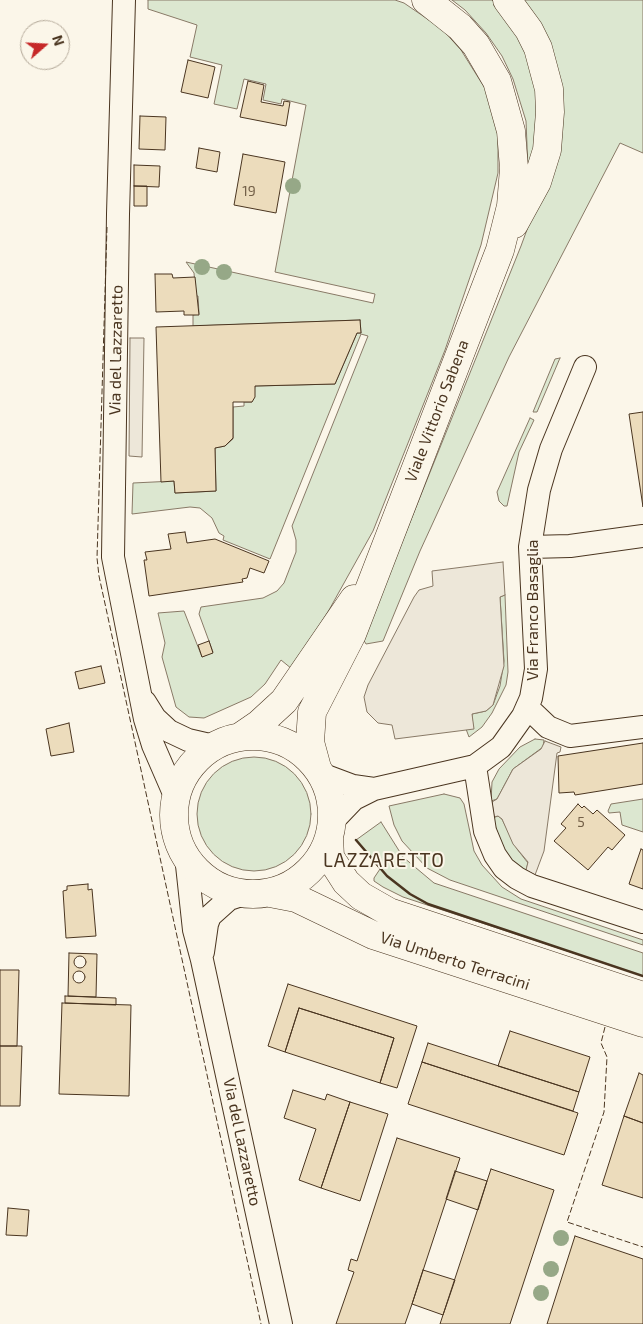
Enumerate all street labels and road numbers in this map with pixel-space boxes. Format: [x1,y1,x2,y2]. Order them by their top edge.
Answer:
street label: Via del Lazzaretto [105,285,127,415]
street label: Viale Vittorio Sabena [401,337,473,485]
street label: Via Franco Basaglia [523,539,543,681]
street label: Via Umberto Terracini [378,928,532,994]
street label: Via del Lazzaretto [219,1076,265,1208]

